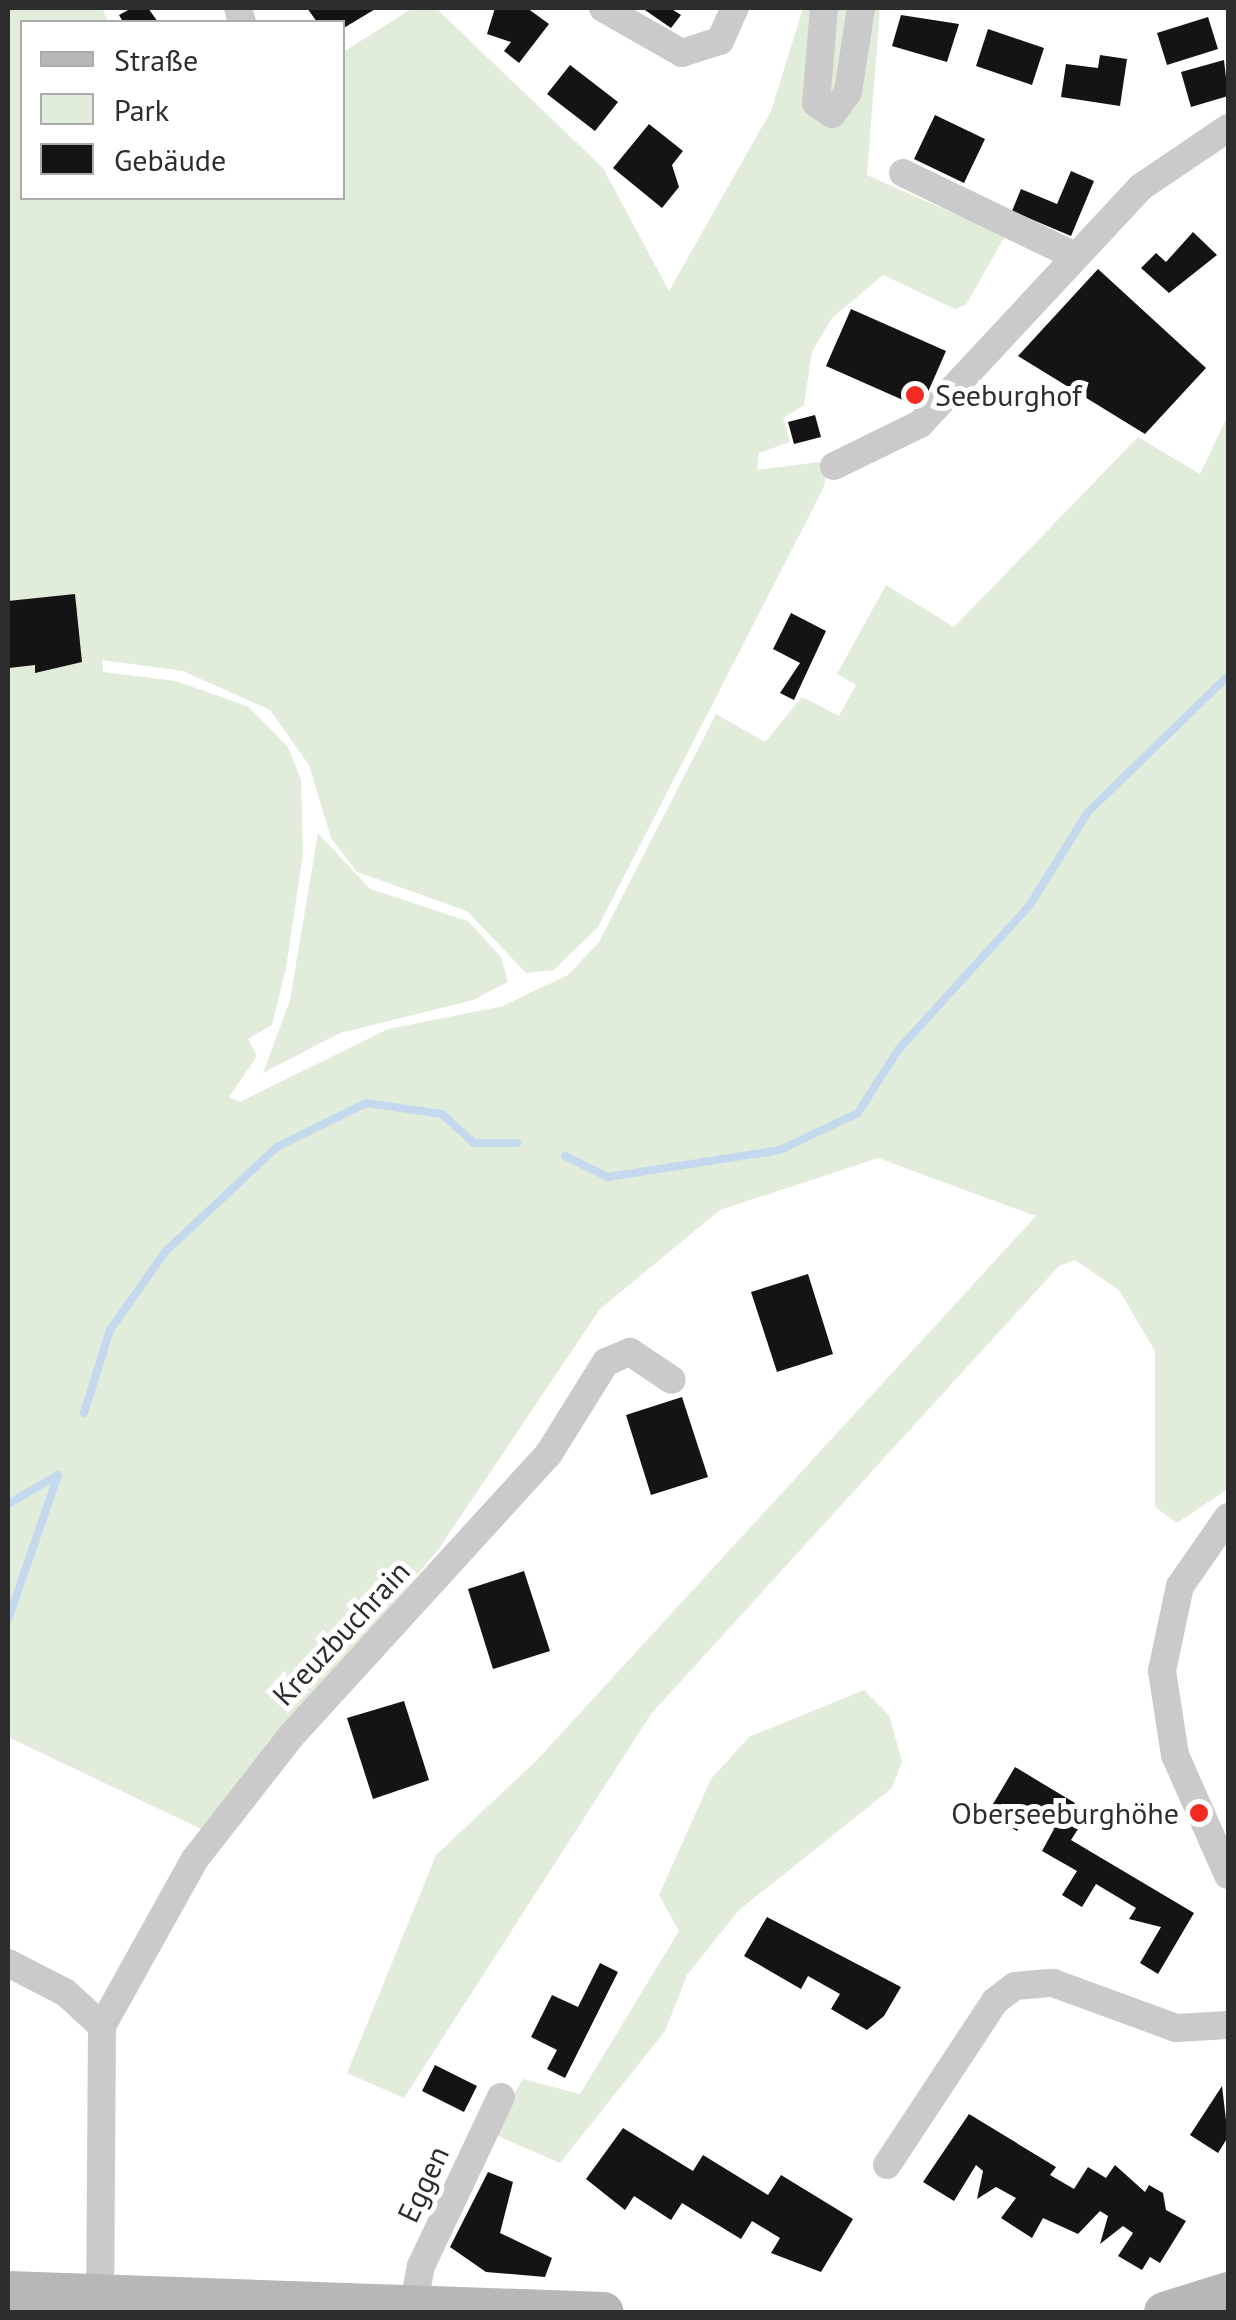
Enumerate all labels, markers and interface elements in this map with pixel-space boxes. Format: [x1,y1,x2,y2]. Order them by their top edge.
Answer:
legend [20,20,345,200]
text: Straße [114,40,198,79]
text: Park [114,90,169,129]
text: Gebäude [114,140,226,179]
place label: Seeburghof [935,377,1081,413]
marker: Seeburghof [904,384,926,406]
street label: Kreuzbuchrain [265,1553,417,1713]
place label: Oberseeburghöhe [951,1795,1179,1831]
marker: Oberseeburghöhe [1188,1802,1210,1824]
street label: Eggen [390,2140,456,2228]

